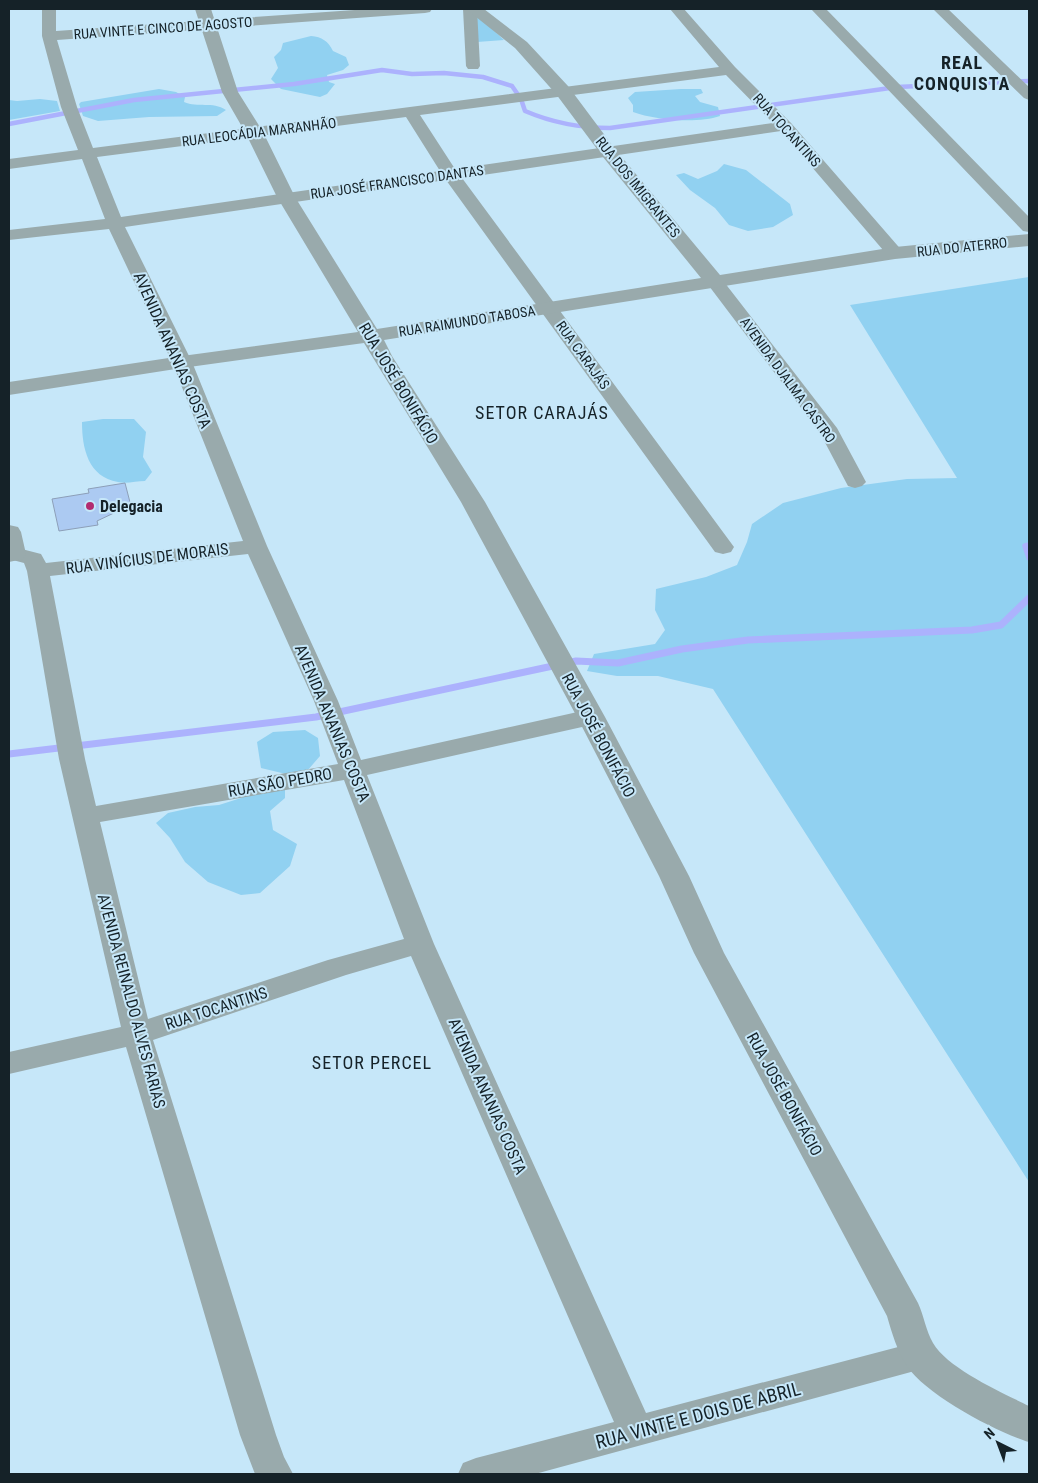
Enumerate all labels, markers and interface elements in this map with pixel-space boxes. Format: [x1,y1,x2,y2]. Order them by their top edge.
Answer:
street label: RUA VINTE E CINCO DE AGOSTO [73,14,253,42]
district label: REAL CONQUISTA [914,52,1010,94]
street label: RUA TOCANTINS [750,90,824,170]
street label: RUA LEOCÁDIA MARANHÃO [181,114,337,149]
street label: RUA DOS IMIGRANTES [593,134,683,240]
street label: RUA JOSÉ FRANCISCO DANTAS [309,161,485,202]
street label: RUA DO ATERRO [916,234,1008,260]
street label: AVENIDA ANANIAS COSTA [130,269,216,431]
street label: RUA RAIMUNDO TABOSA [398,302,536,340]
street label: AVENIDA DJALMA CASTRO [737,314,839,446]
street label: RUA CARAJÁS [553,317,614,392]
street label: RUA JOSÉ BONIFÁCIO [355,319,442,447]
district label: SETOR CARAJÁS [475,402,609,423]
place label: Delegacia [100,497,163,516]
marker: Delegacia [84,500,96,512]
street label: RUA VINÍCIUS DE MORAIS [65,539,229,578]
street label: AVENIDA ANANIAS COSTA [291,642,374,805]
street label: RUA JOSÉ BONIFÁCIO [558,670,639,801]
street label: RUA SÃO PEDRO [227,763,333,801]
street label: AVENIDA REINALDO ALVES FARIAS [94,892,169,1110]
street label: RUA TOCANTINS [163,983,270,1034]
street label: AVENIDA ANANIAS COSTA [445,1015,531,1177]
street label: RUA JOSÉ BONIFÁCIO [743,1029,826,1159]
district label: SETOR PERCEL [312,1052,432,1073]
street label: RUA VINTE E DOIS DE ABRIL [593,1377,803,1454]
north arrow [973,1418,1023,1468]
text: N [981,1425,998,1442]

